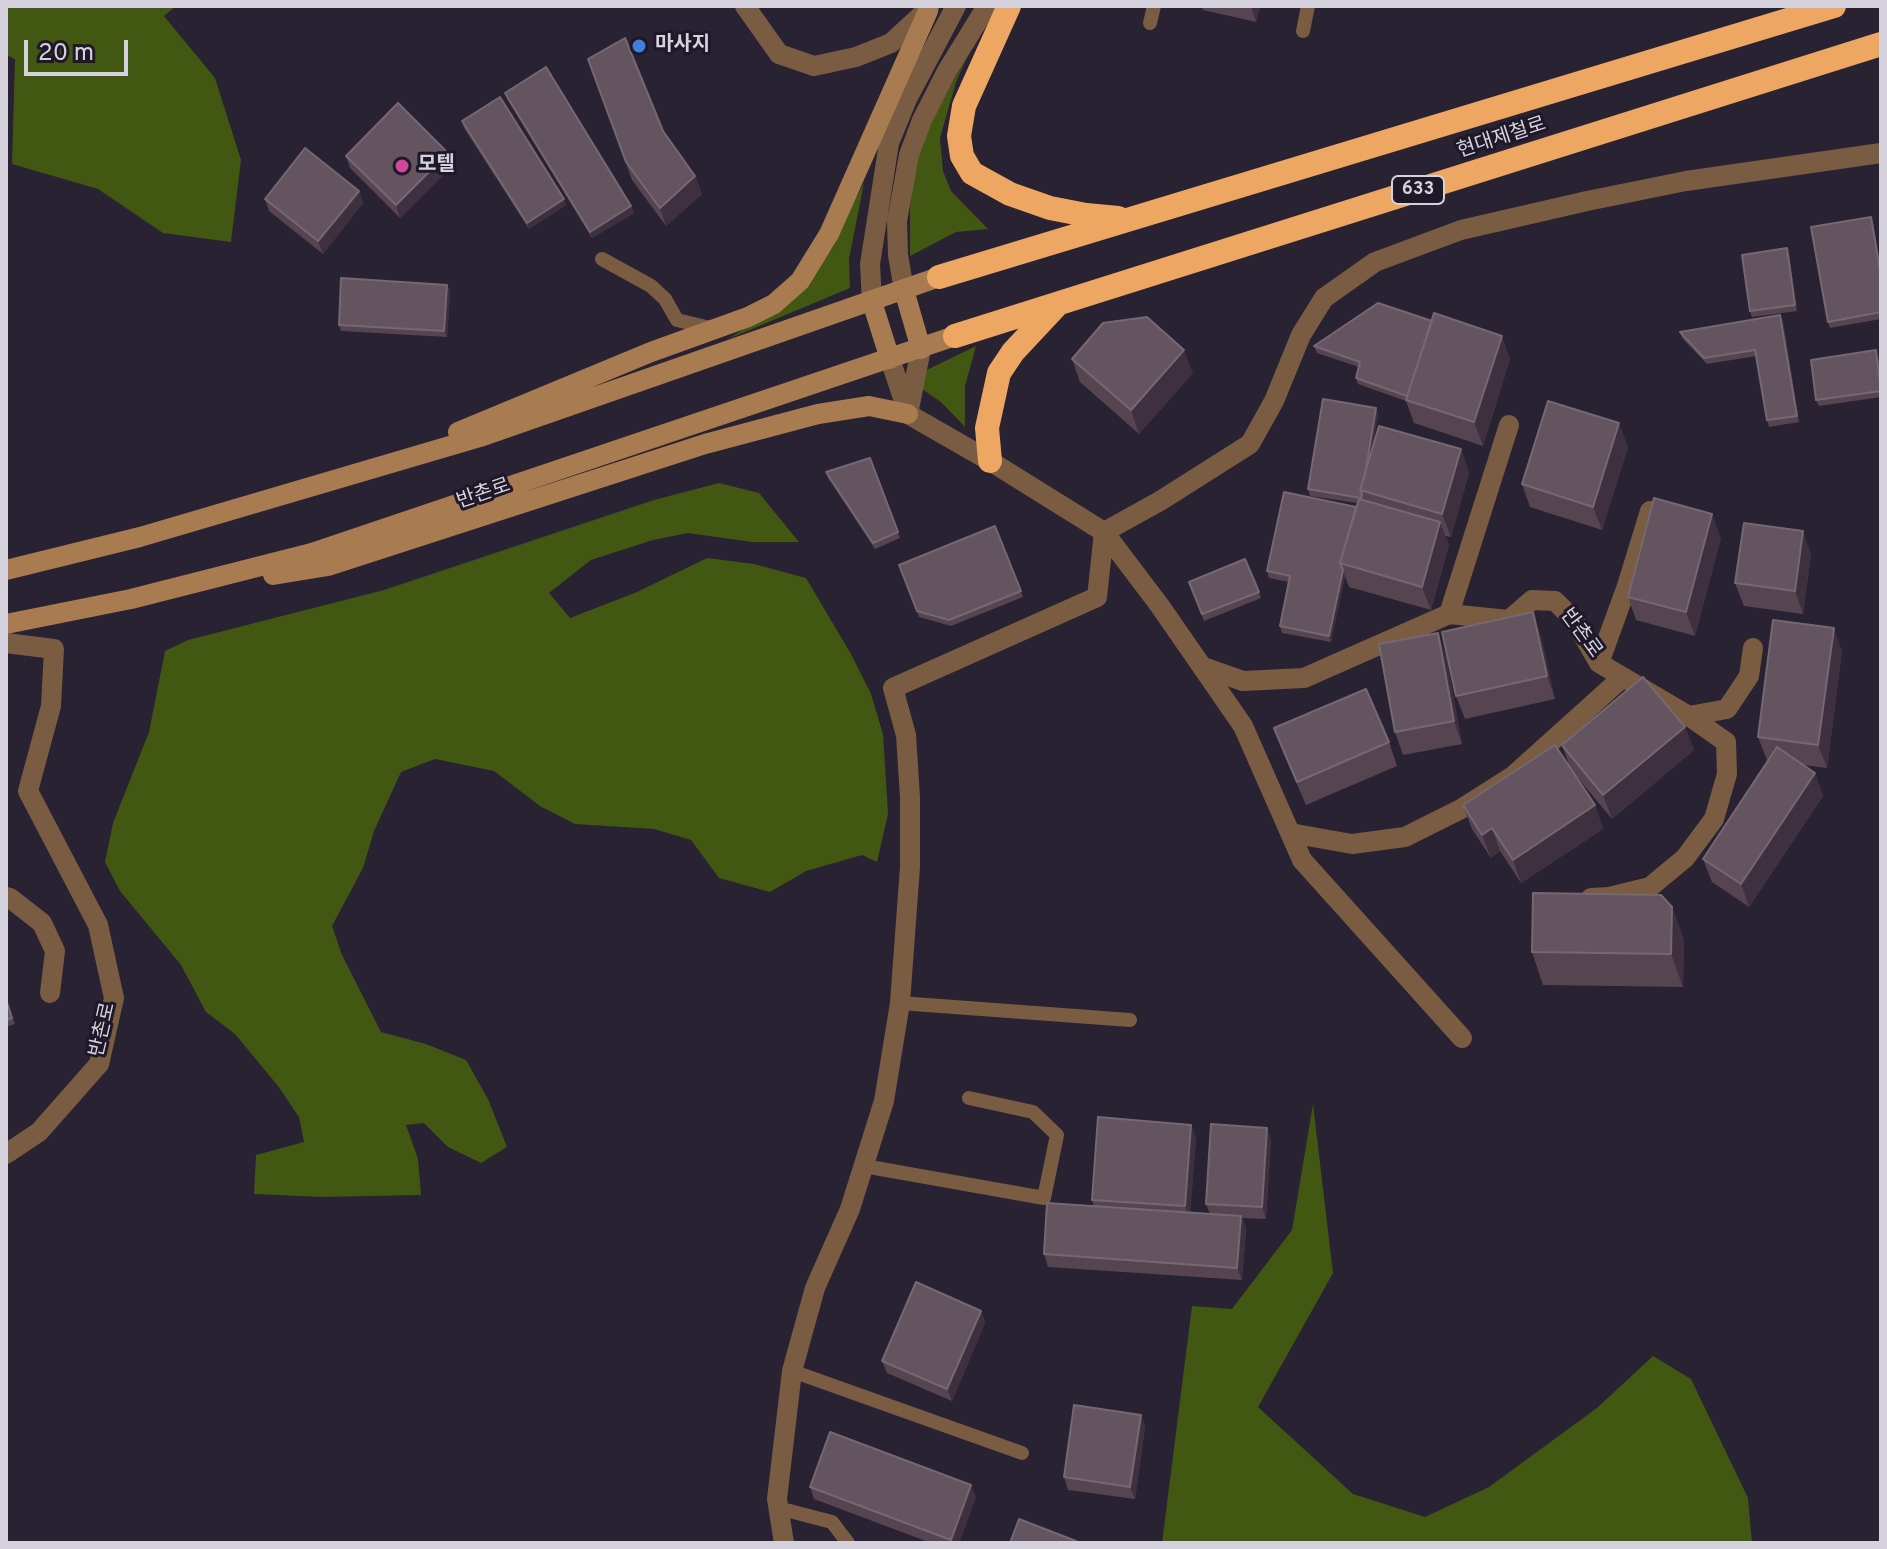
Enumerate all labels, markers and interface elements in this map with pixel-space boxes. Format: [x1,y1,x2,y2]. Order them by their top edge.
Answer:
scale bar [28,24,132,74]
place label: 마사지 [655,34,710,58]
marker: 마사지 [630,37,648,55]
text: 20 m [38,39,94,69]
street label: 현대제철로 [1455,113,1549,165]
place label: 모텔 [418,154,455,178]
marker: 모텔 [393,157,411,175]
road number: 633 [1392,176,1444,204]
street label: 반촌로 [454,475,514,515]
street label: 반촌로 [1554,605,1606,663]
street label: 반촌로 [86,1000,122,1060]

